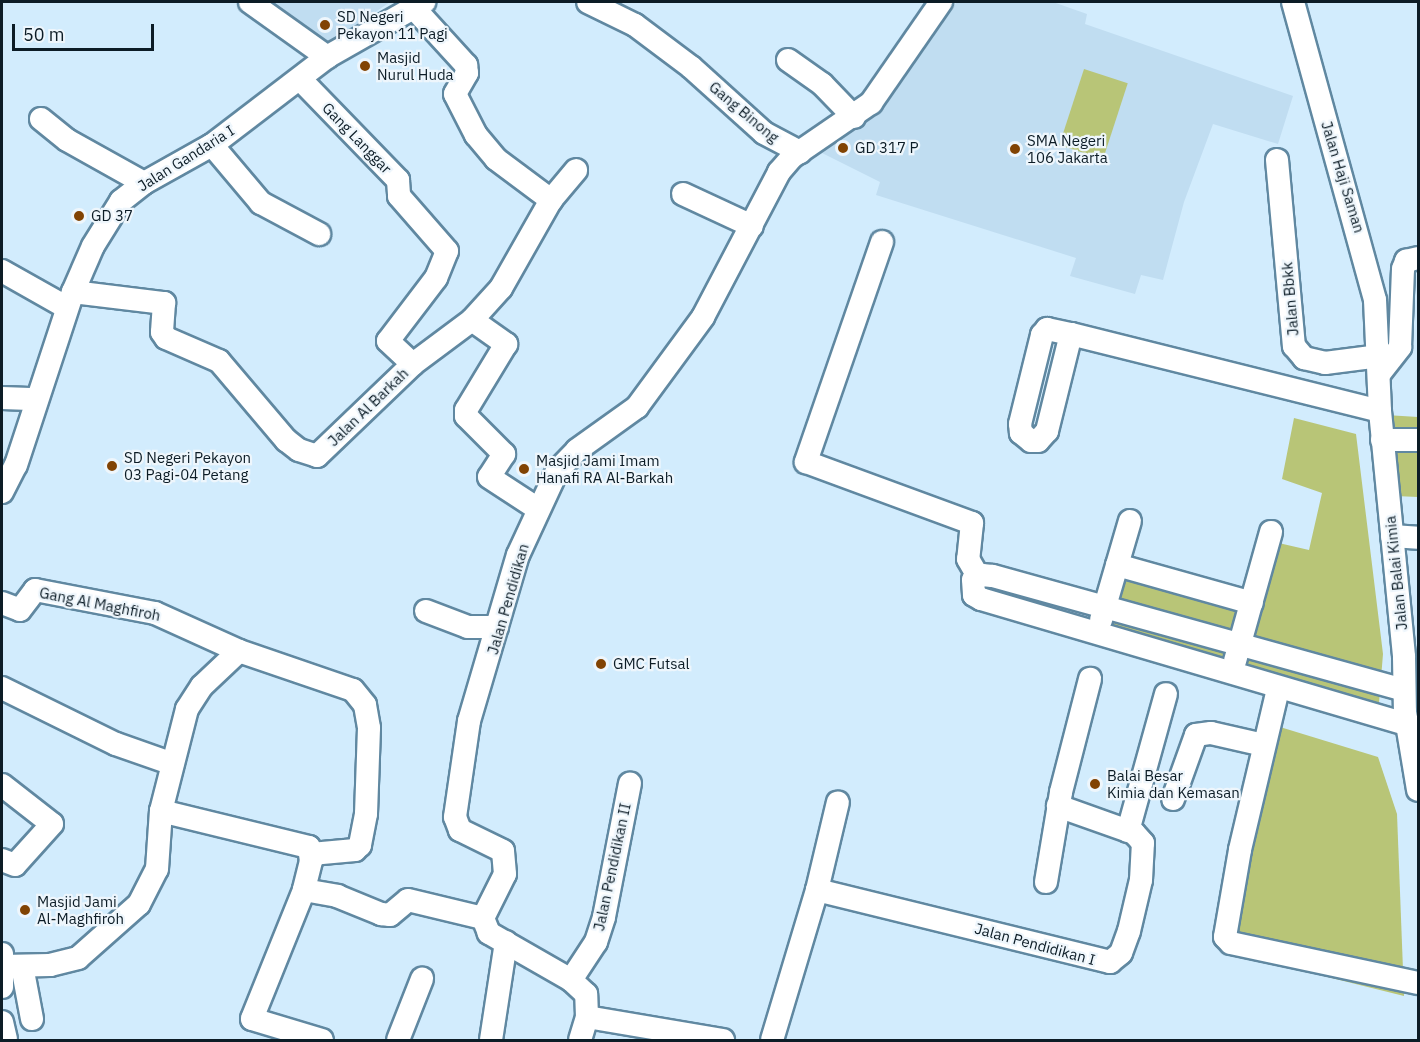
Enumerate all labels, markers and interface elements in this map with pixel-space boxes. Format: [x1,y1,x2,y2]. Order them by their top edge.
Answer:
place label: SD Negeri Pekayon 11 Pagi [337,7,448,42]
scale bar [15,12,158,50]
marker: SD Negeri Pekayon 11 Pagi [318,18,332,32]
text: 50 m [23,23,65,46]
place label: Masjid Nurul Huda [377,48,454,83]
marker: Masjid Nurul Huda [358,59,372,73]
street label: Gang Binong [706,78,782,146]
street label: Gang Langgar [319,99,395,177]
street label: Jalan Haji Saman [1317,119,1369,235]
street label: Jalan Gandaria I [134,121,238,195]
place label: SMA Negeri 106 Jakarta [1027,131,1108,166]
place label: GD 317 P [855,139,919,157]
marker: GD 317 P [836,141,850,155]
marker: SMA Negeri 106 Jakarta [1008,142,1022,156]
place label: GD 37 [91,207,133,225]
marker: GD 37 [72,209,86,223]
street label: Jalan Bbkk [1278,261,1302,337]
street label: Jalan Al Barkah [324,364,412,450]
place label: SD Negeri Pekayon 03 Pagi-04 Petang [124,448,251,483]
place label: Masjid Jami Imam Hanafi RA Al-Barkah [536,451,673,486]
marker: SD Negeri Pekayon 03 Pagi-04 Petang [105,459,119,473]
marker: Masjid Jami Imam Hanafi RA Al-Barkah [517,462,531,476]
street label: Jalan Balai Kimia [1381,515,1411,631]
street label: Jalan Pendidikan [484,541,532,657]
street label: Gang Al Maghfiroh [38,583,162,625]
place label: GMC Futsal [613,655,690,673]
marker: GMC Futsal [594,657,608,671]
place label: Balai Besar Kimia dan Kemasan [1107,766,1240,801]
marker: Balai Besar Kimia dan Kemasan [1088,777,1102,791]
street label: Jalan Pendidikan II [590,801,634,933]
place label: Masjid Jami Al-Maghfiroh [37,892,124,927]
marker: Masjid Jami Al-Maghfiroh [18,903,32,917]
street label: Jalan Pendidikan I [973,919,1097,969]

